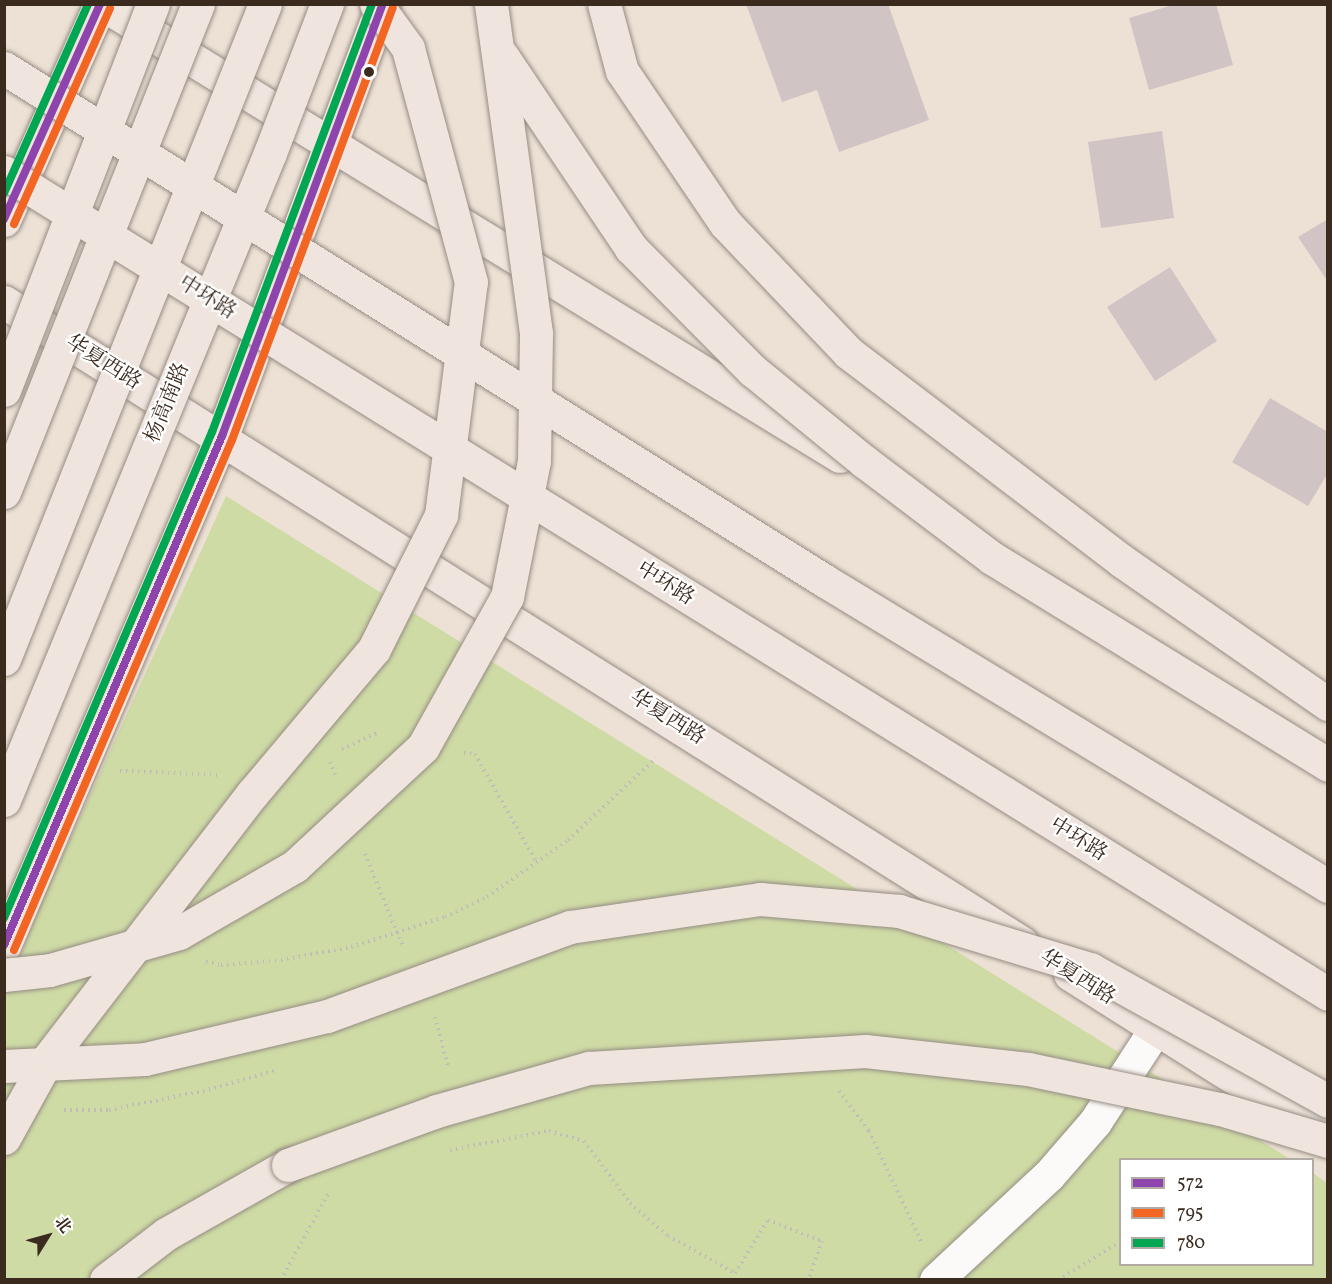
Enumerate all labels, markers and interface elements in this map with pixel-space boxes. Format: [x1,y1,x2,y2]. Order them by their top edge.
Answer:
unlabelled marker [363,66,375,78]
street label: 中环路 [174,271,240,325]
street label: 华夏西路 [61,330,145,396]
street label: 杨高南路 [141,359,195,447]
street label: 中环路 [632,557,698,611]
street label: 华夏西路 [625,685,709,751]
street label: 中环路 [1045,813,1111,867]
street label: 华夏西路 [1035,945,1119,1011]
legend [1119,1158,1314,1266]
text: 572 [1177,1171,1204,1196]
text: 795 [1177,1201,1203,1226]
north arrow [18,1206,78,1266]
text: 北 [49,1212,76,1238]
text: 780 [1177,1231,1205,1256]

